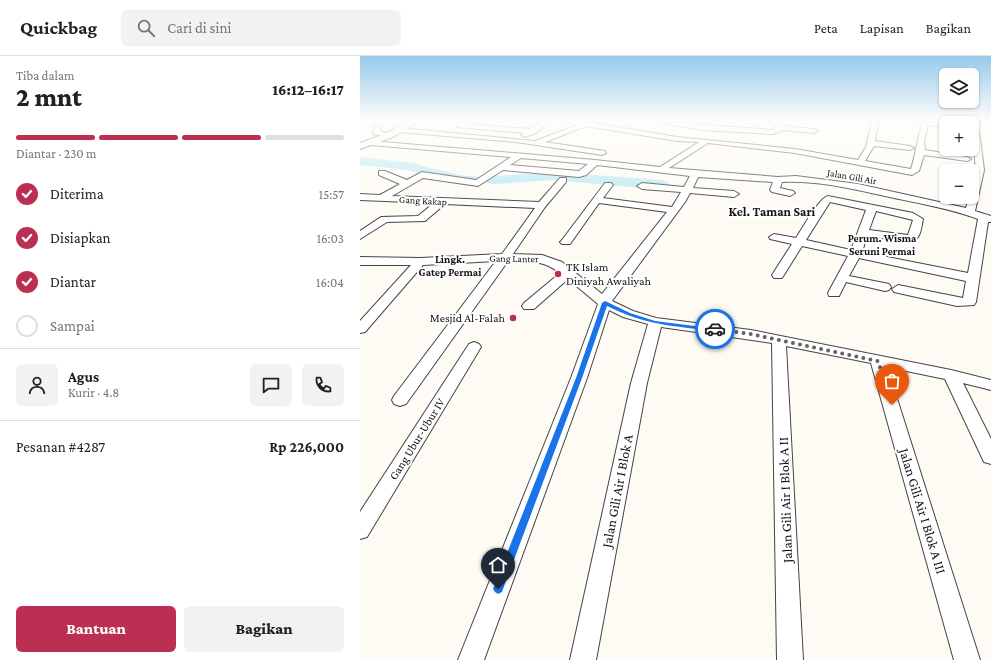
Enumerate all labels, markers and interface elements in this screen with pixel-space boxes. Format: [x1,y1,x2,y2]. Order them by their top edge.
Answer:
search box [121,10,401,46]
text: Quickbag [20,17,97,38]
icon: search [135,17,157,39]
text: Cari di sini [167,20,231,36]
text: Peta [814,20,838,36]
text: Lapisan [860,20,904,36]
text: Bagikan [926,20,971,36]
text: Tiba dalam [16,68,74,83]
map controls [939,68,979,204]
button: layers [939,68,979,108]
text: 16:12–16:17 [272,82,344,98]
text: 2 mnt [16,83,82,112]
button: + [939,116,979,156]
text: Diantar · 230 m [16,146,97,161]
button: − [939,164,979,204]
street label: Jalan Gili Air [825,167,878,186]
icon: check [16,183,38,205]
text: Diterima [50,186,104,202]
text: 15:57 [319,187,344,202]
street label: Gang Kakap [399,194,447,207]
district label: Kel. Taman Sari [729,204,816,219]
icon: check [16,227,38,249]
text: Disiapkan [50,230,111,246]
text: 16:03 [317,231,344,246]
district label: Perum. Wisma Seruni Permai [848,232,917,257]
district label: Lingk. Gatep Permai [419,253,482,278]
street label: Gang Lanter [489,253,539,264]
place label: TK Islam Diniyah Awaliyah [566,260,652,288]
marker: TK Islam Diniyah Awaliyah [553,269,563,279]
icon: check [16,271,38,293]
text: Diantar [50,274,96,290]
text: 16:04 [316,275,344,290]
courier [695,309,735,349]
place label: Mesjid Al-Falah [430,311,506,325]
marker: Mesjid Al-Falah [508,313,518,323]
text: Sampai [50,318,95,334]
icon: car [704,318,726,340]
button: person [16,364,58,406]
button: chat [250,364,292,406]
button: phone [302,364,344,406]
pin [875,364,909,405]
text: Agus [68,369,99,385]
icon: bag [881,370,903,392]
text: Kurir · 4.8 [68,385,119,400]
street label: Gang Ubur-Ubur IV [386,395,448,482]
street label: Jalan Gili Air I Blok A [598,433,636,551]
street label: Jalan Gili Air I Blok A II [775,437,795,565]
text: Pesanan #4287 [16,439,105,455]
text: Rp 226,000 [269,439,344,455]
street label: Jalan Gili Air I Blok A III [896,444,950,576]
pin [481,548,515,589]
icon: home [487,554,509,576]
button: Bantuan [16,606,176,652]
button: Bagikan [184,606,344,652]

